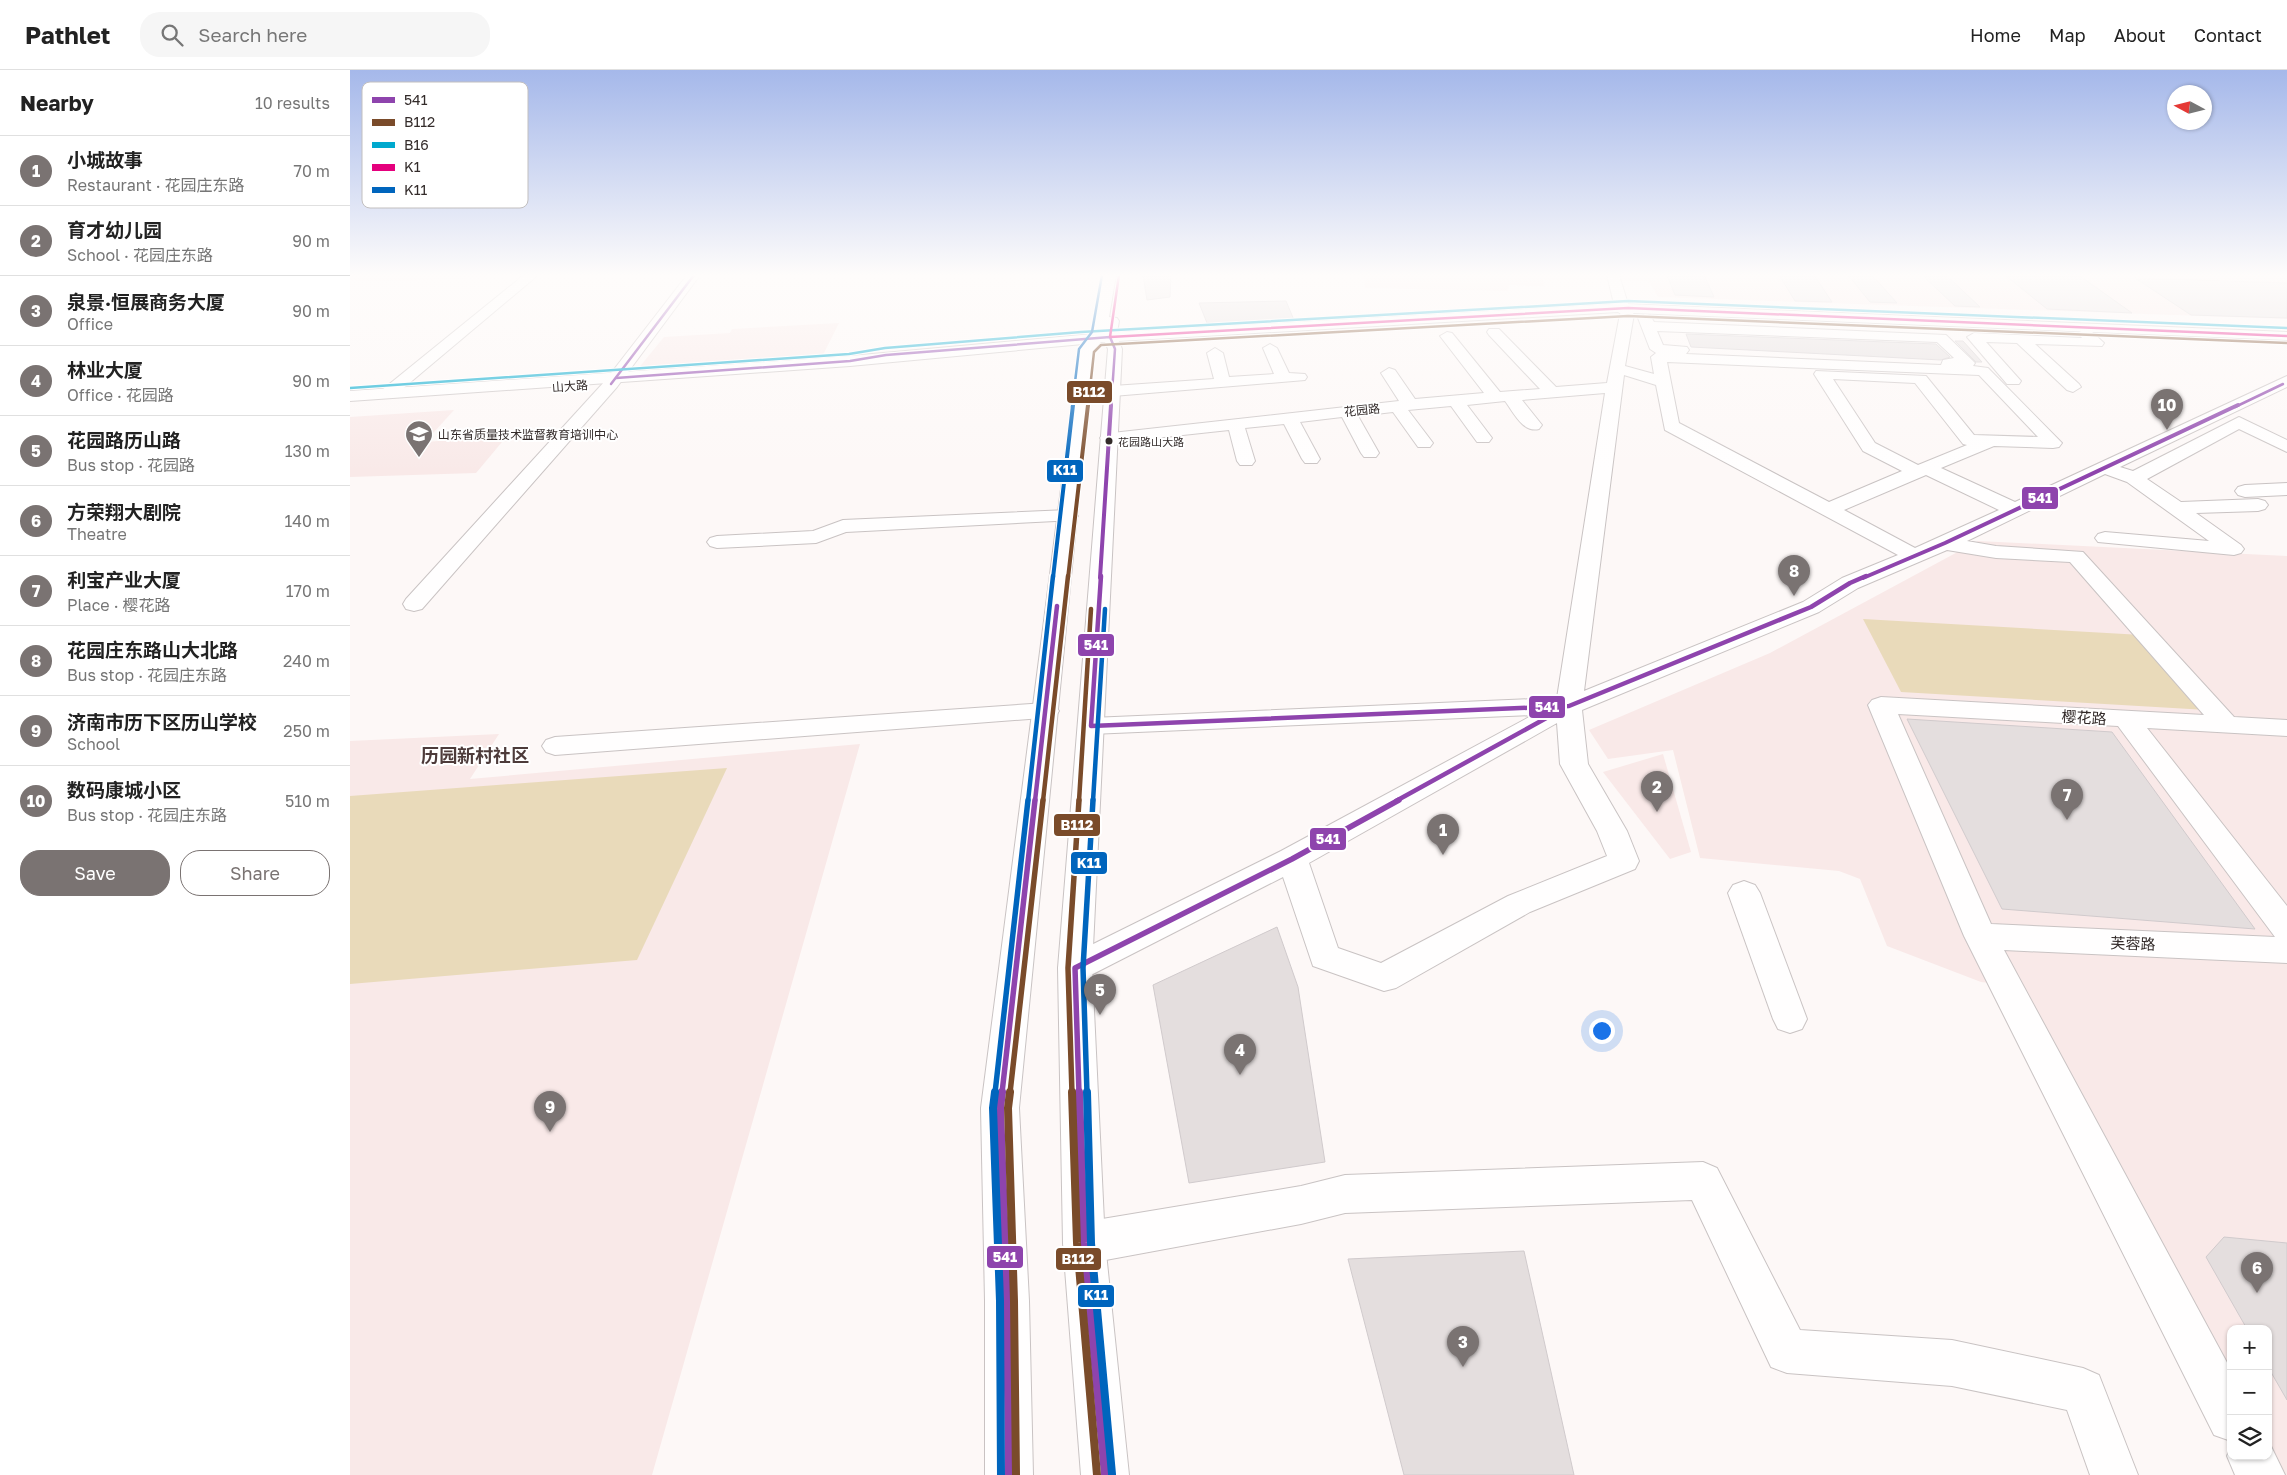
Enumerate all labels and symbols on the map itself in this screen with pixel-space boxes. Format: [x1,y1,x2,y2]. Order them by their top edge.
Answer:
legend [362,82,528,208]
north arrow [2167,85,2212,130]
text: 541 [404,91,428,108]
text: B112 [404,113,435,130]
text: B16 [404,136,429,153]
text: K1 [404,158,421,175]
text: K11 [404,181,427,198]
street label: 山大路 [552,377,588,395]
line badge: B112 [1066,380,1113,404]
text: B112 [1073,383,1106,400]
pin: 10 [2151,389,2183,430]
street label: 花园路 [1343,401,1381,419]
school or university icon: 山东省质量技术监督教育培训中心 [404,419,434,458]
place label: 山东省质量技术监督教育培训中心 [438,427,618,442]
place label: 花园路山大路 [1118,435,1184,448]
marker: 花园路山大路 [1104,436,1114,446]
line badge: K11 [1046,459,1084,483]
text: K11 [1053,461,1077,478]
line badge: 541 [2021,486,2059,510]
text: 541 [2028,489,2052,506]
pin: 8 [1778,555,1810,596]
line badge: 541 [1077,633,1115,657]
text: 541 [1084,636,1108,653]
line badge: 541 [1528,695,1566,719]
text: 541 [1535,698,1559,715]
street label: 樱花路 [2061,707,2107,727]
district label: 历园新村社区 [421,744,529,766]
pin: 2 [1641,771,1673,812]
pin: 7 [2051,779,2083,820]
line badge: B112 [1053,813,1101,837]
pin: 1 [1427,814,1459,855]
text: B112 [1061,816,1094,833]
line badge: 541 [1309,827,1347,851]
text: 541 [1316,830,1340,847]
line badge: K11 [1070,851,1108,875]
text: K11 [1077,854,1101,871]
street label: 芙蓉路 [2110,933,2156,953]
pin: 5 [1084,974,1116,1015]
your location [1589,1018,1615,1044]
pin: 4 [1224,1034,1256,1075]
pin: 9 [534,1091,566,1132]
line badge: 541 [986,1245,1024,1269]
line badge: B112 [1055,1247,1102,1271]
text: 541 [993,1248,1017,1265]
text: B112 [1062,1250,1095,1267]
pin: 6 [2241,1252,2273,1293]
line badge: K11 [1077,1284,1115,1308]
text: K11 [1084,1286,1108,1303]
pin: 3 [1447,1326,1479,1367]

